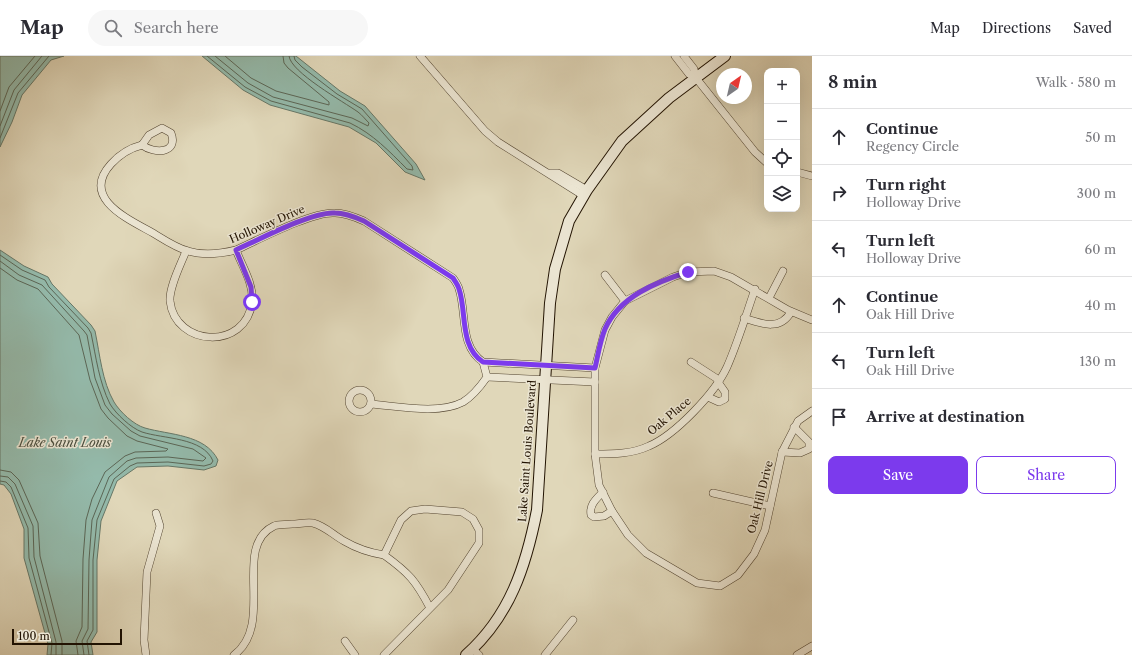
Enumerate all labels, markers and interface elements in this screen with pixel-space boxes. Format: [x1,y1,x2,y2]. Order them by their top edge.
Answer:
search box [88,10,368,46]
text: Map [20,16,64,39]
icon: search [102,17,124,39]
text: Search here [134,18,219,37]
text: Map [930,19,960,37]
text: Directions [982,19,1051,37]
text: Saved [1073,19,1112,37]
north arrow [716,68,752,104]
map controls [764,68,800,212]
button: + [764,68,800,104]
text: 8 min [828,72,877,92]
text: Walk · 580 m [1036,74,1116,90]
button: − [764,104,800,140]
text: Continue [866,119,938,138]
icon: ahead [828,126,850,148]
text: 50 m [1085,129,1116,145]
text: Regency Circle [866,138,959,154]
button: locate [764,140,800,176]
text: Turn right [866,175,946,194]
button: layers [764,176,800,212]
icon: right [828,182,850,204]
text: 300 m [1077,185,1116,201]
text: Holloway Drive [866,194,961,210]
street label: Holloway Drive [227,202,307,246]
text: Turn left [866,231,935,250]
icon: left [828,238,850,260]
text: 60 m [1085,241,1116,257]
text: Holloway Drive [866,250,961,266]
route end [679,263,697,281]
text: Continue [866,287,938,306]
route start [243,293,261,311]
icon: ahead [828,294,850,316]
text: 40 m [1085,297,1116,313]
text: Oak Hill Drive [866,306,954,322]
text: Turn left [866,343,935,362]
icon: left [828,350,850,372]
text: 130 m [1080,353,1116,369]
text: Oak Hill Drive [866,362,954,378]
street label: Lake Saint Louis Boulevard [515,379,539,522]
street label: Oak Place [644,394,694,438]
icon: arrive [828,406,850,428]
text: Arrive at destination [866,407,1025,426]
water label: Lake Saint Louis [18,435,112,450]
button: Save [828,456,968,494]
button: Share [976,456,1116,494]
street label: Oak Hill Drive [744,459,776,535]
scale bar [12,627,122,646]
text: 100 m [18,629,50,643]

